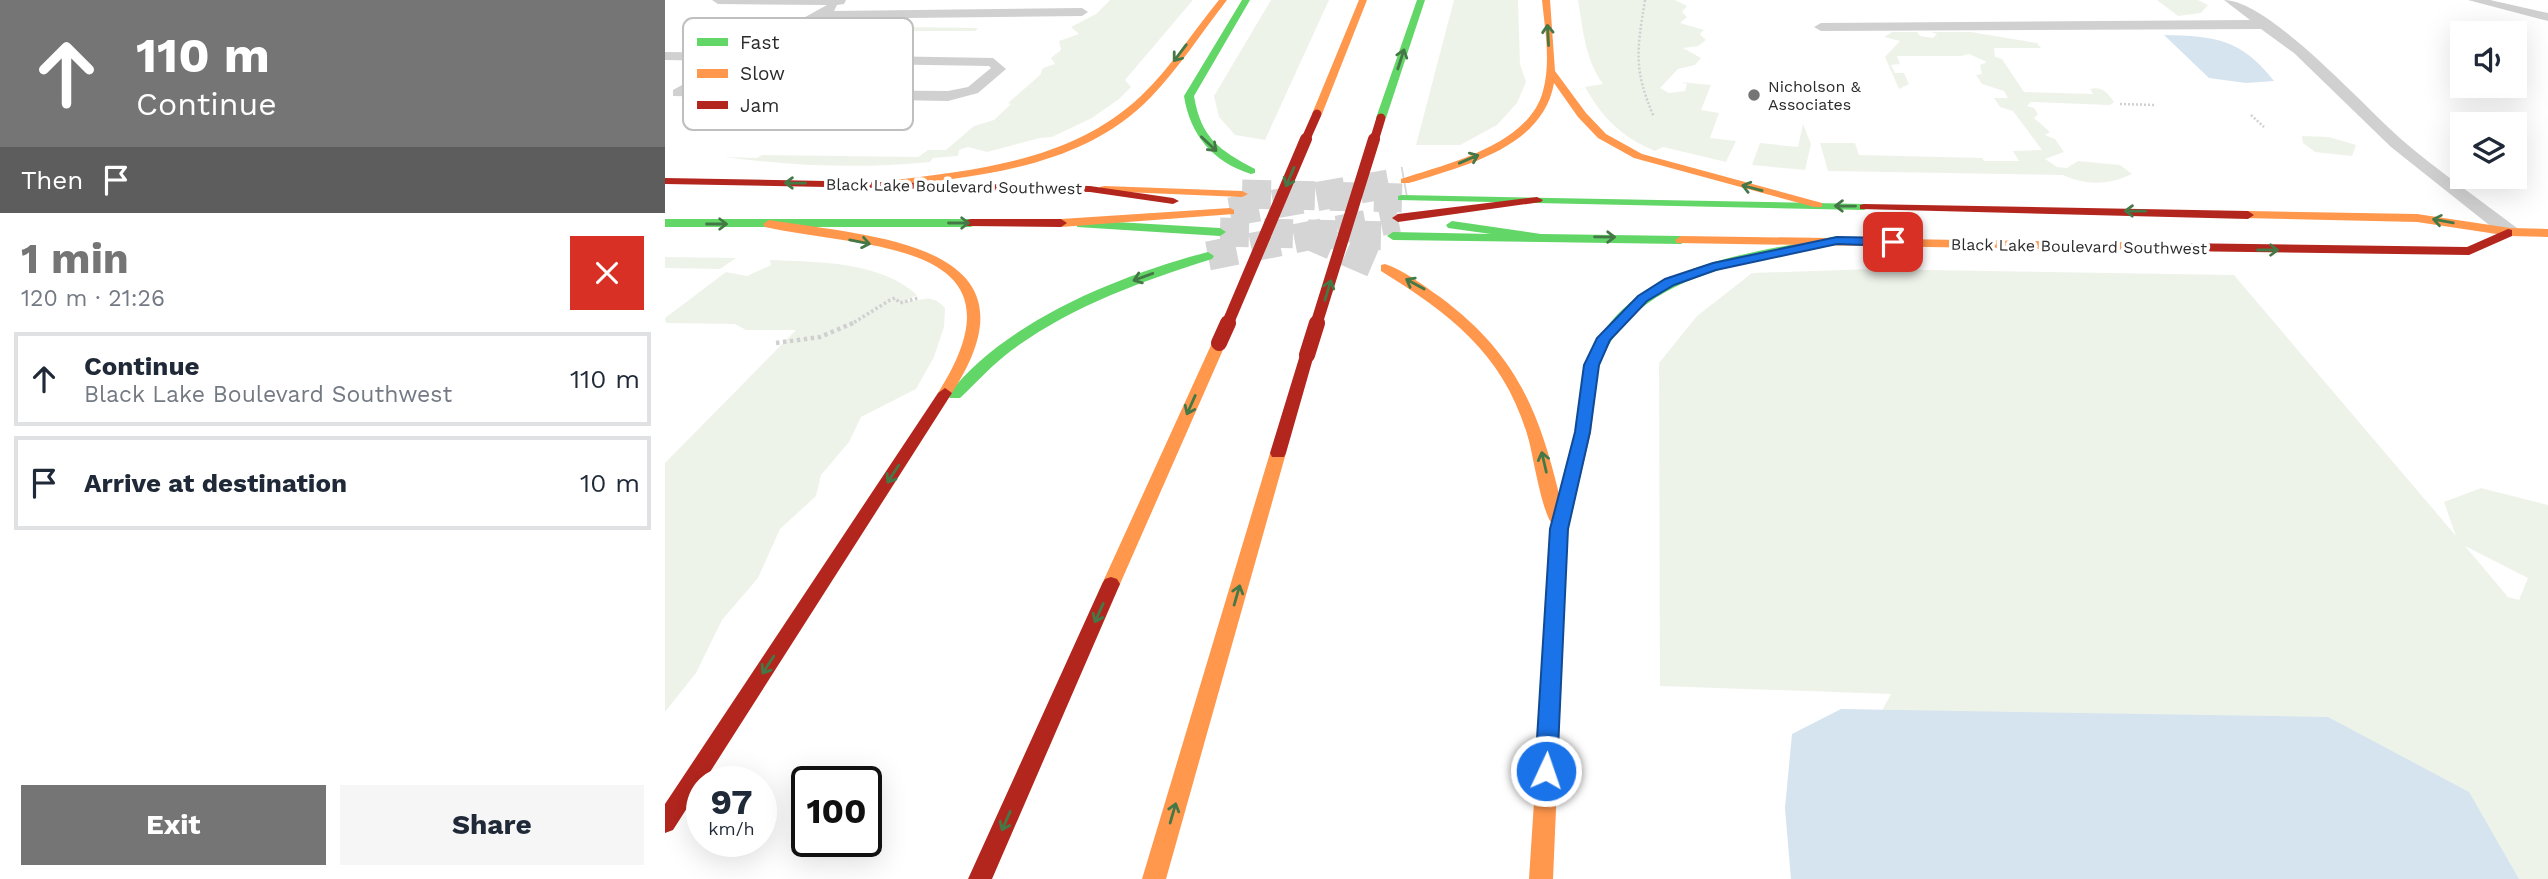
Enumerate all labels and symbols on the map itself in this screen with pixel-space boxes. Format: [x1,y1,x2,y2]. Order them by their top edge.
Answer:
legend [683,18,913,130]
one-way arrow [1541,24,1554,47]
text: Fast [740,31,779,54]
one-way arrow [1172,43,1187,62]
one-way arrow [1396,49,1408,71]
text: Slow [740,62,785,85]
place label: Nicholson & Associates [1768,77,1862,114]
marker: Nicholson & Associates [1746,87,1762,103]
text: Jam [740,94,779,117]
one-way arrow [1200,136,1218,152]
one-way arrow [1458,151,1479,164]
one-way arrow [1283,165,1296,187]
street label: Black Lake Boulevard Southwest [826,175,1082,198]
one-way arrow [784,176,807,190]
one-way arrow [1741,180,1763,193]
one-way arrow [1834,199,1857,212]
one-way arrow [2124,205,2147,218]
pin [1863,212,1923,272]
one-way arrow [2432,214,2455,227]
one-way arrow [948,216,971,230]
one-way arrow [705,217,728,231]
one-way arrow [1593,230,1616,243]
one-way arrow [848,235,871,249]
street label: Black Lake Boulevard Southwest [1951,235,2207,258]
one-way arrow [2256,243,2279,257]
one-way arrow [1132,271,1154,284]
one-way arrow [1405,277,1425,291]
one-way arrow [1322,279,1335,301]
one-way arrow [1184,394,1197,416]
one-way arrow [1537,451,1550,474]
one-way arrow [885,464,899,484]
one-way arrow [1231,584,1244,607]
one-way arrow [1092,602,1105,624]
one-way arrow [761,655,776,674]
position arrow [1509,734,1583,808]
speed limit sign: 100 [791,766,882,857]
one-way arrow [1168,803,1181,825]
one-way arrow [999,810,1012,831]

